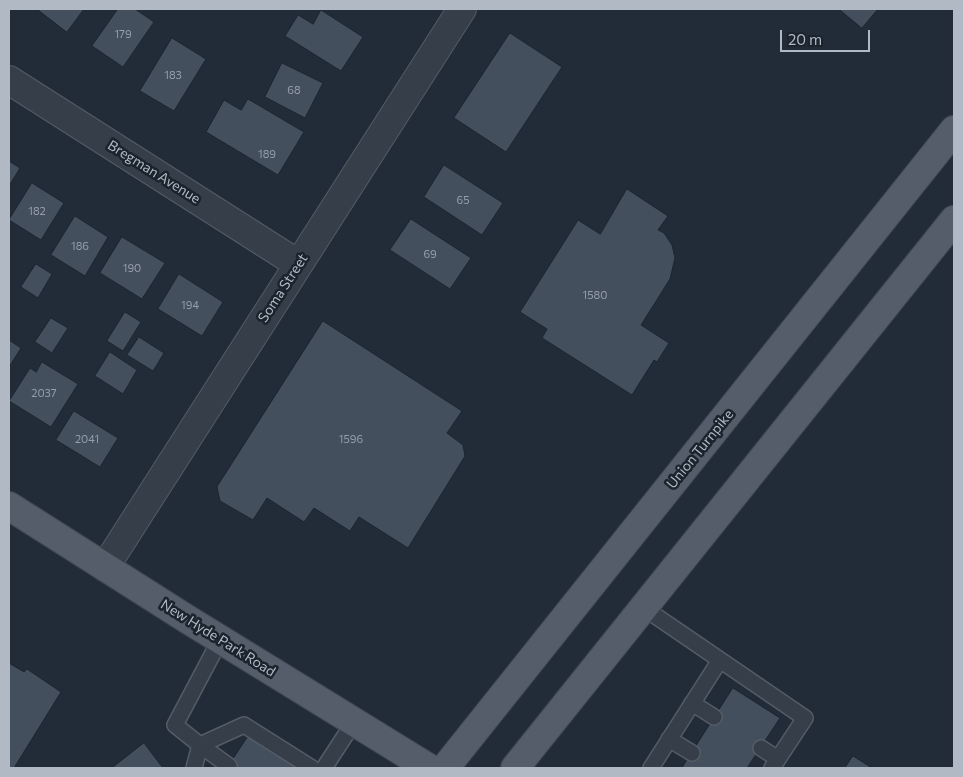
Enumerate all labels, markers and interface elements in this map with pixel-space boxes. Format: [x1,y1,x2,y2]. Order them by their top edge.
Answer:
scale bar [783,20,873,52]
house number: 179 [114,27,132,41]
text: 20 m [788,30,822,48]
house number: 183 [164,68,182,82]
house number: 68 [287,83,301,97]
street label: Bregman Avenue [104,137,204,207]
house number: 189 [258,147,276,161]
house number: 65 [457,193,469,207]
house number: 182 [28,204,46,218]
house number: 186 [71,239,89,253]
house number: 69 [423,247,437,261]
street label: Soma Street [255,251,311,325]
house number: 190 [123,261,141,275]
house number: 1580 [583,288,607,302]
house number: 194 [181,298,199,312]
house number: 2037 [31,386,57,400]
street label: Union Turnpike [663,406,737,492]
house number: 2041 [75,432,99,446]
house number: 1596 [339,432,363,446]
street label: New Hyde Park Road [158,596,278,680]

